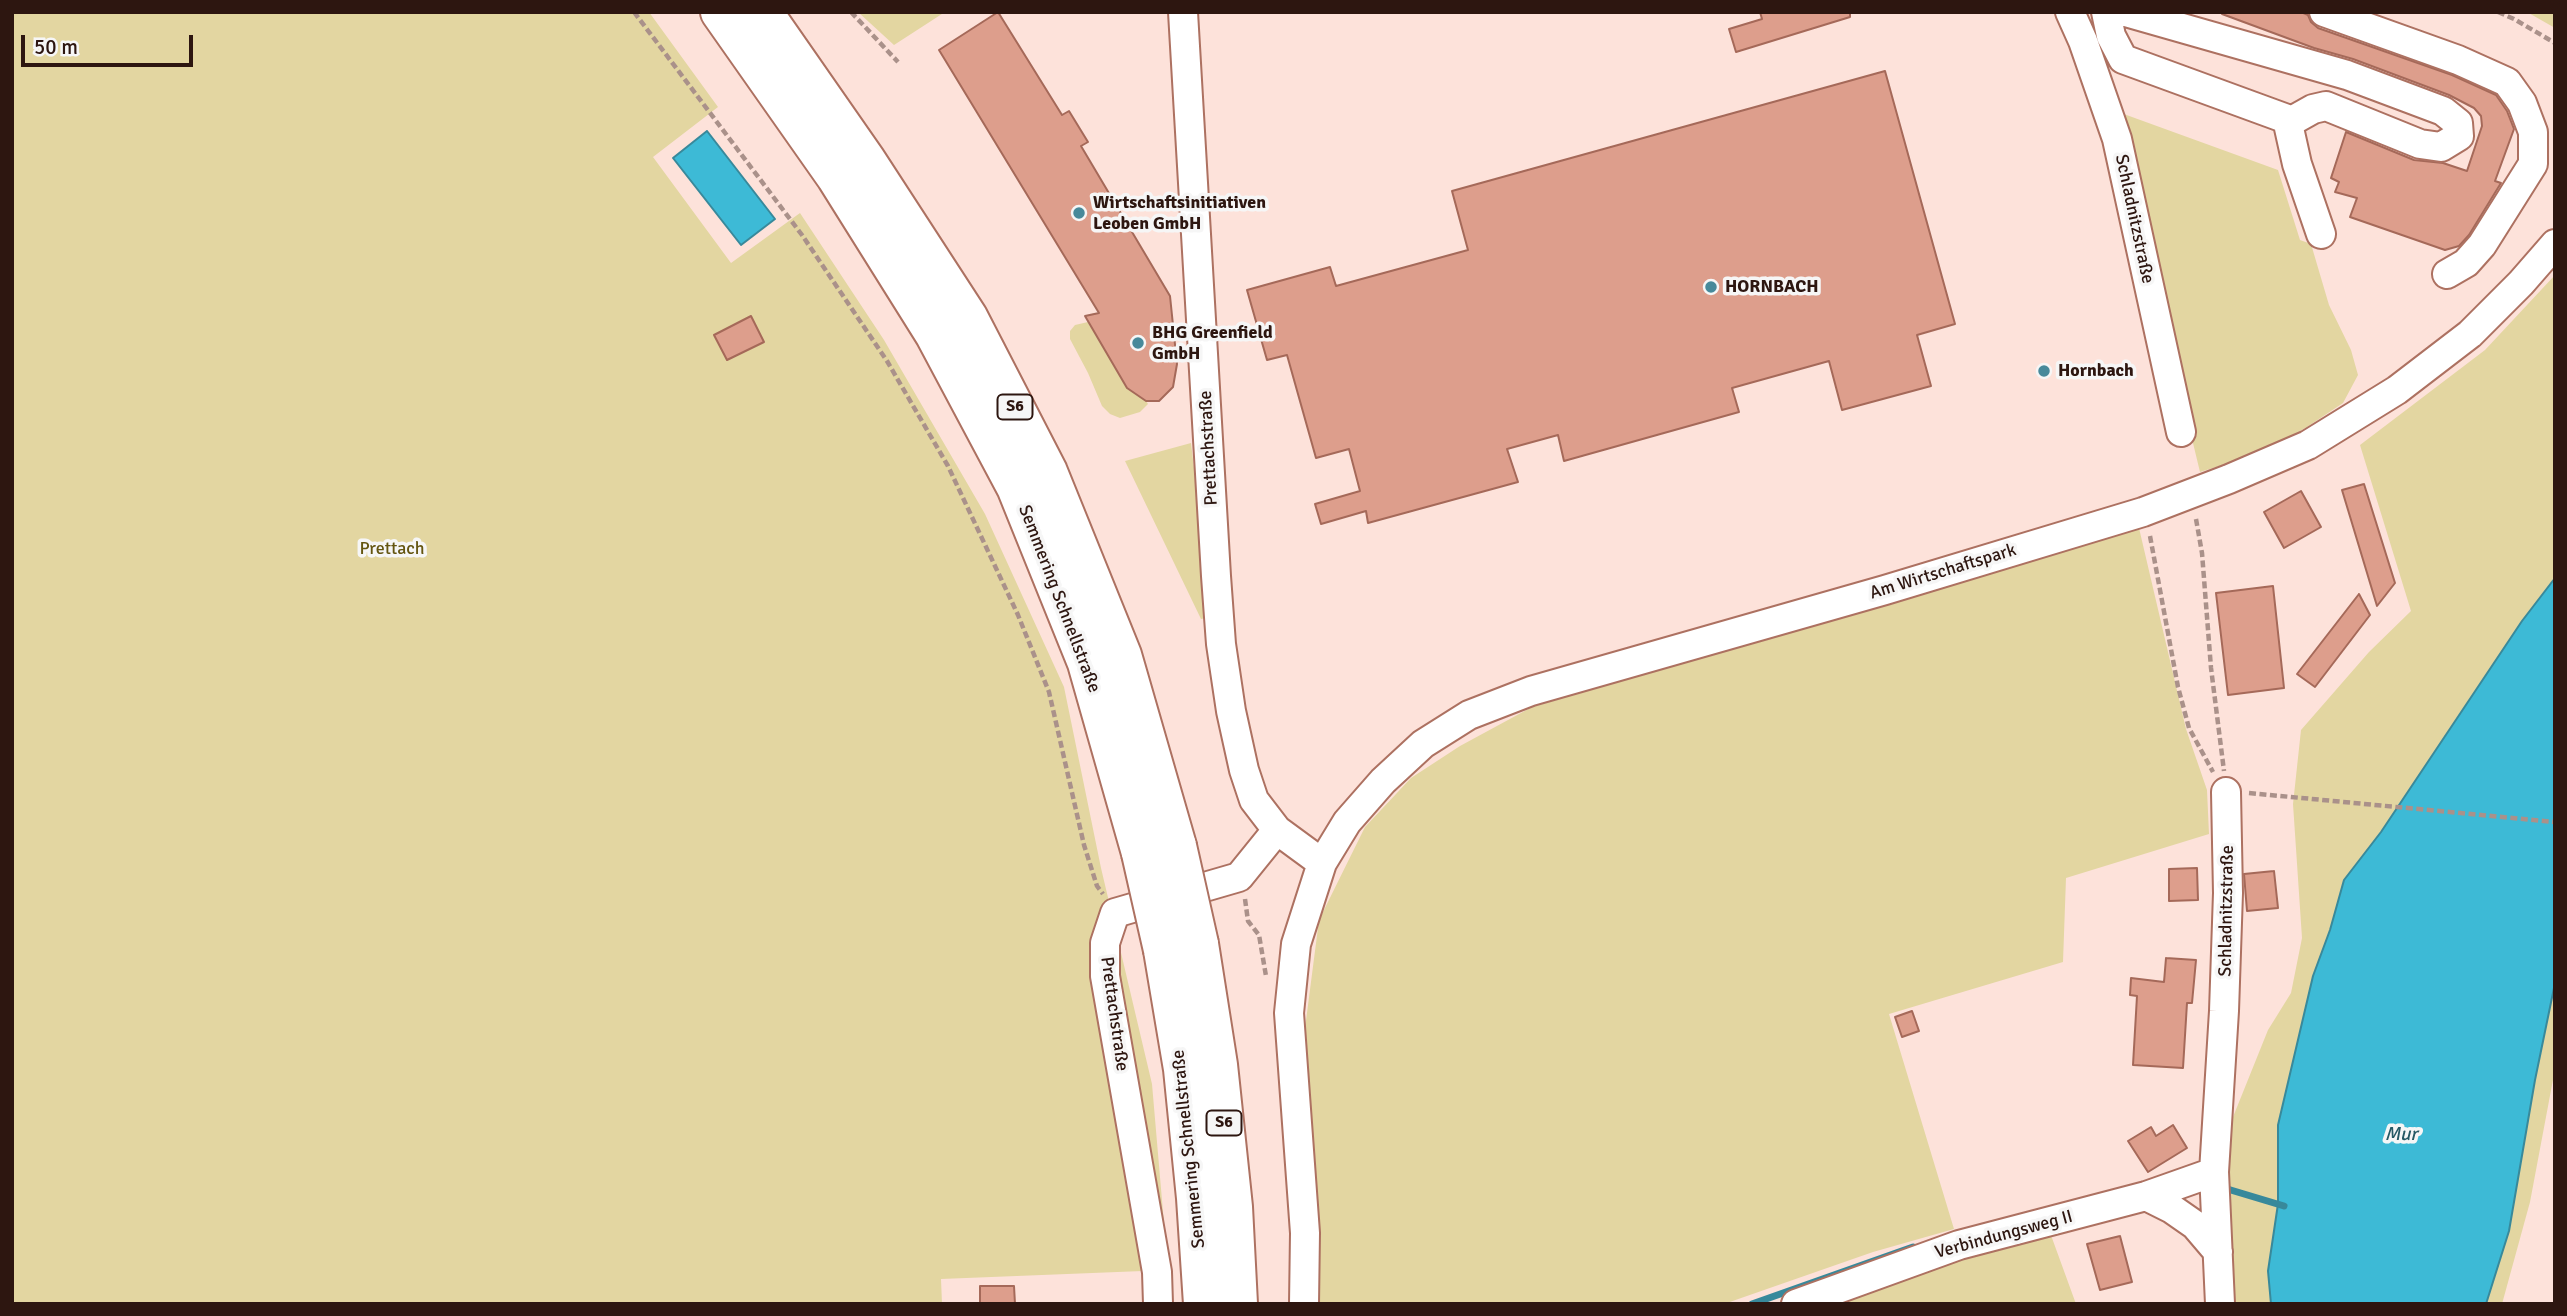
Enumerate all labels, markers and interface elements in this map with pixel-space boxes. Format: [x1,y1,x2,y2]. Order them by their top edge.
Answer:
scale bar [24,21,196,65]
text: 50 m [34,34,78,60]
street label: Schladnitzstraße [2110,152,2158,286]
place label: Wirtschaftsinitiativen Leoben GmbH [1093,192,1266,234]
marker: Wirtschaftsinitiativen Leoben GmbH [1071,205,1087,221]
place label: HORNBACH [1725,276,1819,298]
marker: HORNBACH [1703,279,1719,295]
place label: BHG Greenfield GmbH [1152,322,1273,364]
marker: BHG Greenfield GmbH [1130,335,1146,351]
place label: Hornbach [2058,360,2134,382]
marker: Hornbach [2036,363,2052,379]
street label: Prettachstraße [1195,390,1223,506]
road number: S6 [998,394,1032,420]
street label: Semmering Schnellstraße [1013,502,1105,696]
park label: Prettach [359,538,425,560]
street label: Am Wirtschaftspark [1867,539,2019,605]
street label: Schladnitzstraße [2215,845,2239,977]
street label: Prettachstraße [1095,955,1133,1073]
street label: Semmering Schnellstraße [1168,1049,1210,1249]
road number: S6 [1206,1110,1242,1135]
water label: Mur [2385,1124,2417,1146]
street label: Verbindungsweg II [1933,1206,2075,1264]

